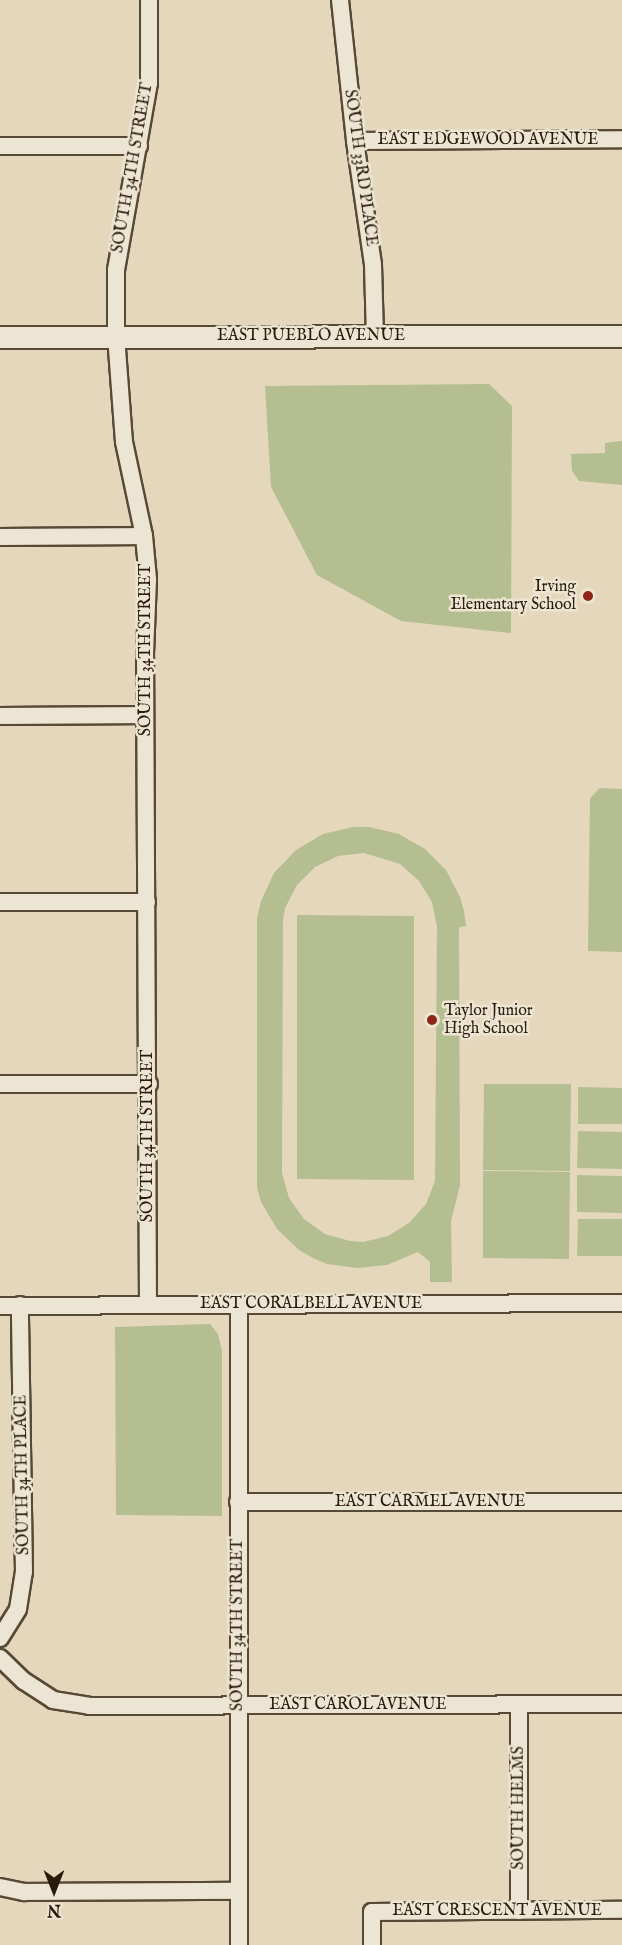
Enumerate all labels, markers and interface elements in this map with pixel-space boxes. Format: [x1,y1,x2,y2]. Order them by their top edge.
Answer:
street label: SOUTH 34TH STREET [109,81,157,255]
street label: SOUTH 33RD PLACE [339,88,381,248]
street label: EAST EDGEWOOD AVENUE [378,130,598,150]
street label: EAST PUEBLO AVENUE [217,326,405,346]
street label: SOUTH 34TH STREET [136,564,156,736]
place label: Irving Elementary School [450,577,576,615]
marker: Irving Elementary School [581,589,595,603]
place label: Taylor Junior High School [444,1001,533,1039]
marker: Taylor Junior High School [425,1013,439,1027]
street label: SOUTH 34TH STREET [138,1050,158,1222]
street label: EAST CORALBELL AVENUE [200,1294,422,1314]
street label: SOUTH 34TH PLACE [12,1395,34,1555]
street label: EAST CARMEL AVENUE [335,1492,525,1512]
street label: SOUTH 34TH STREET [228,1539,248,1711]
street label: EAST CAROL AVENUE [269,1695,447,1715]
street label: SOUTH HELMS [509,1746,529,1870]
north arrow [24,1861,84,1921]
text: N [47,1899,61,1919]
street label: EAST CRESCENT AVENUE [392,1901,602,1921]

